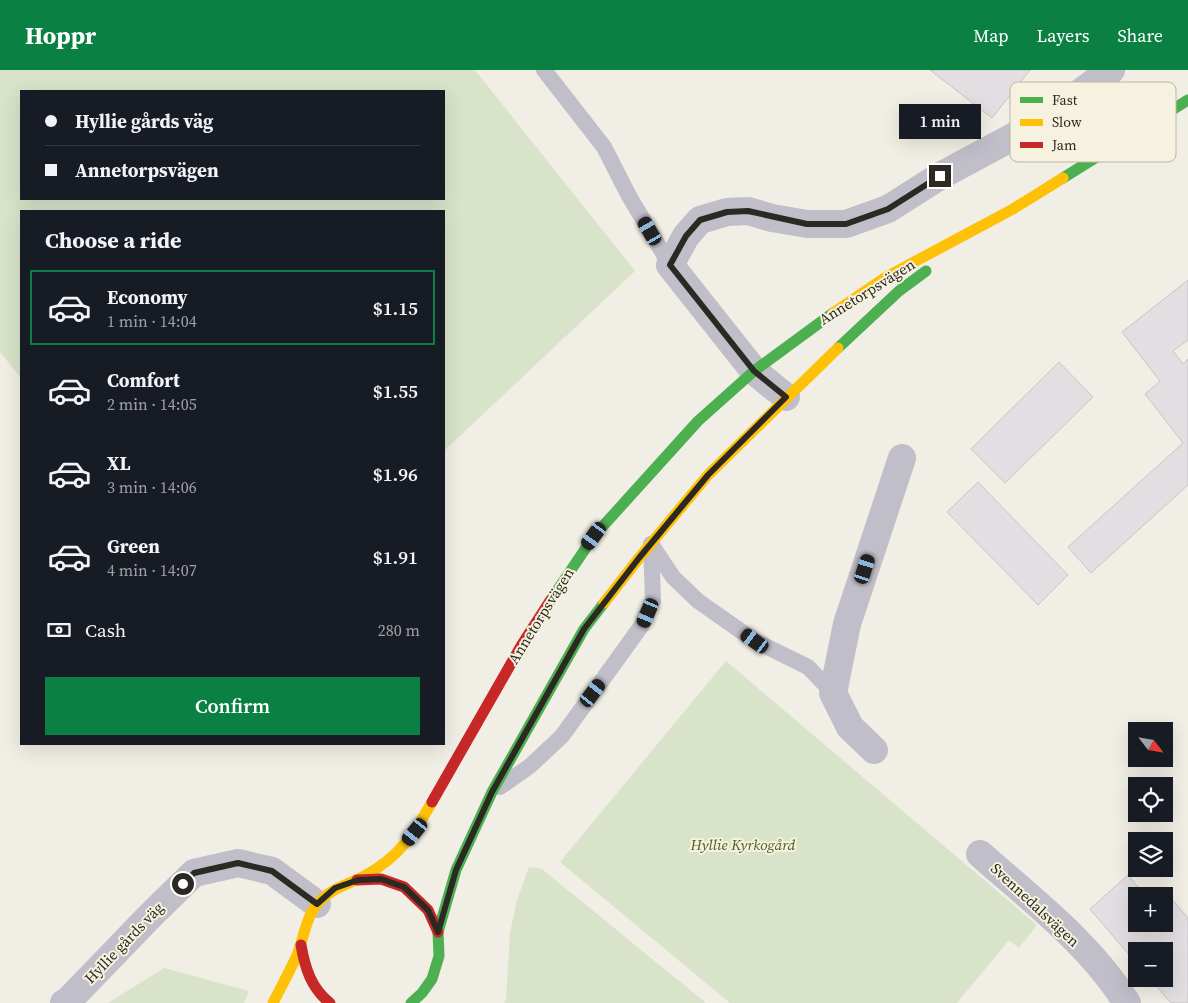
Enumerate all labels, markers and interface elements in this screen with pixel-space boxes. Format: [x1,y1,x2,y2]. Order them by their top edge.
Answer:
text: Hoppr [25,19,96,52]
text: Map [973,23,1008,48]
text: Layers [1036,23,1089,48]
text: Share [1117,23,1163,48]
legend [1010,82,1176,162]
text: Fast [1052,90,1078,110]
callout: 1 min [899,104,981,138]
text: Hyllie gårds väg [75,108,213,134]
text: 1 min [919,110,961,132]
text: Slow [1052,112,1082,132]
text: Jam [1051,135,1077,155]
text: Annetorpsvägen [75,157,219,183]
route end [929,165,951,187]
car [636,214,663,248]
text: Choose a ride [45,225,182,255]
street label: Annetorpsvägen [815,254,919,330]
text: Economy [107,284,188,310]
icon: car [47,285,92,330]
text: $1.15 [373,295,418,321]
text: 1 min · 14:04 [107,310,197,332]
text: Comfort [107,367,180,393]
icon: car [47,368,92,413]
text: $1.55 [373,378,418,404]
text: 2 min · 14:05 [107,393,197,415]
text: XL [107,450,130,476]
icon: car [47,451,92,496]
text: $1.96 [373,461,418,487]
text: 3 min · 14:06 [107,476,197,498]
car [579,519,608,553]
text: Green [107,533,160,559]
icon: car [47,534,92,579]
text: $1.91 [373,544,418,570]
car [853,552,876,586]
text: 4 min · 14:07 [107,559,197,581]
street label: Annetorpsvägen [503,564,579,668]
car [635,596,660,630]
icon: cash [45,616,73,644]
text: Cash [85,617,126,643]
text: 280 m [378,619,420,641]
car [738,626,771,656]
button: Confirm [45,677,420,735]
car [577,677,608,709]
north arrow [1128,722,1172,768]
map controls [1128,722,1173,987]
button: locate [1128,777,1173,822]
car [399,816,430,848]
button: layers [1128,832,1173,877]
park label: Hyllie Kyrkogård [690,834,796,855]
street label: Svennedalsvägen [986,858,1084,951]
route start [172,873,194,895]
button: + [1128,887,1173,932]
street label: Hyllie gårds väg [79,897,168,988]
button: − [1128,942,1173,987]

